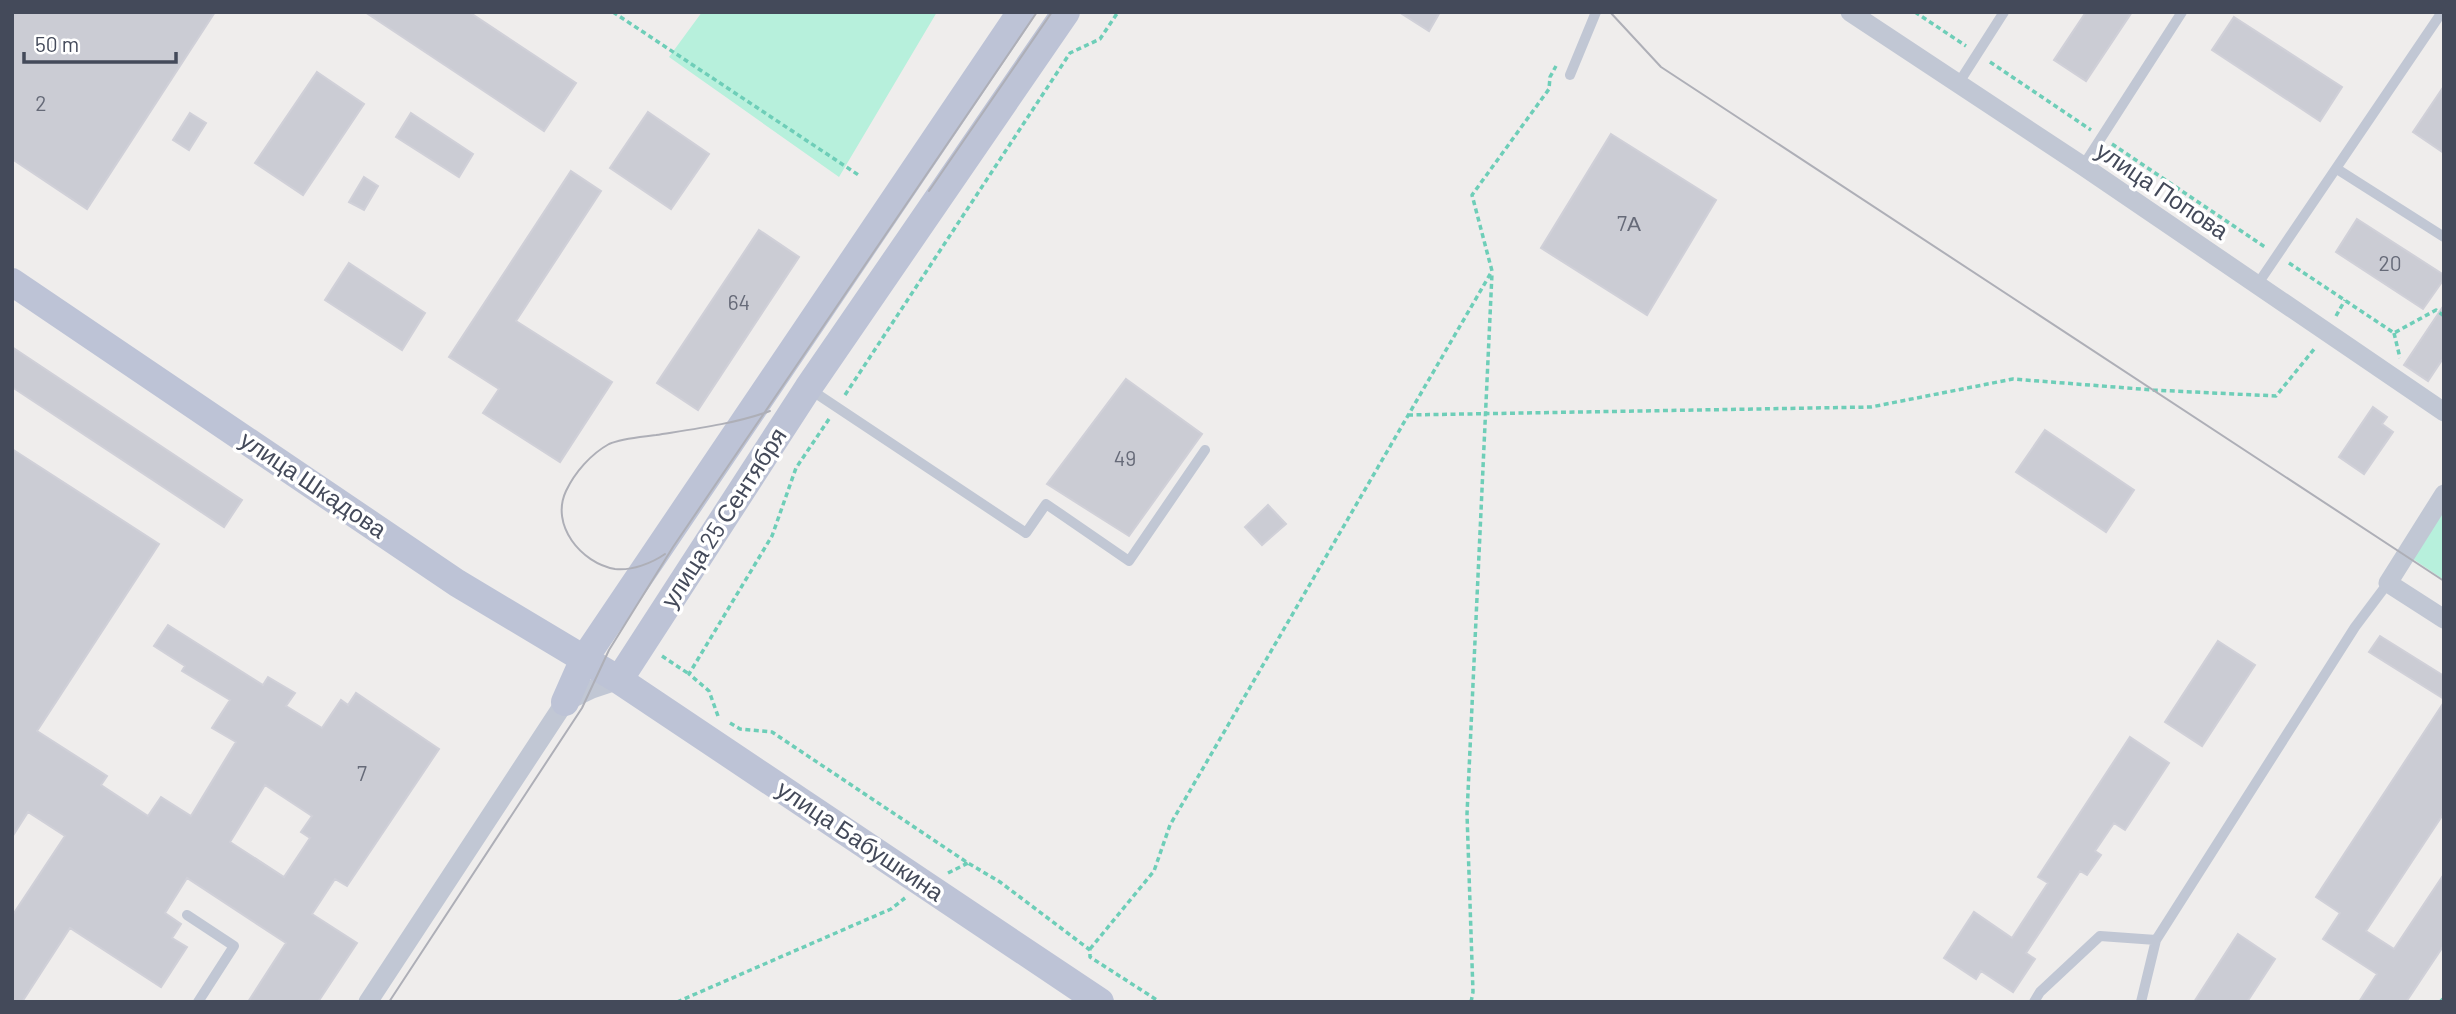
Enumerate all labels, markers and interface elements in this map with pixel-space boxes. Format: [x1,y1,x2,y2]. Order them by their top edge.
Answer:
scale bar [24,21,177,65]
text: 50 m [35,31,79,56]
house number: 2 [35,90,47,115]
street label: улица Попова [2091,135,2235,245]
house number: 7А [1617,210,1641,235]
house number: 20 [2378,250,2402,275]
house number: 64 [728,289,750,314]
street label: улица 25 Сентября [654,422,792,613]
street label: улица Шкадова [235,424,393,544]
house number: 49 [1114,445,1136,470]
house number: 7 [357,760,367,785]
street label: улица Бабушкина [772,773,950,907]

